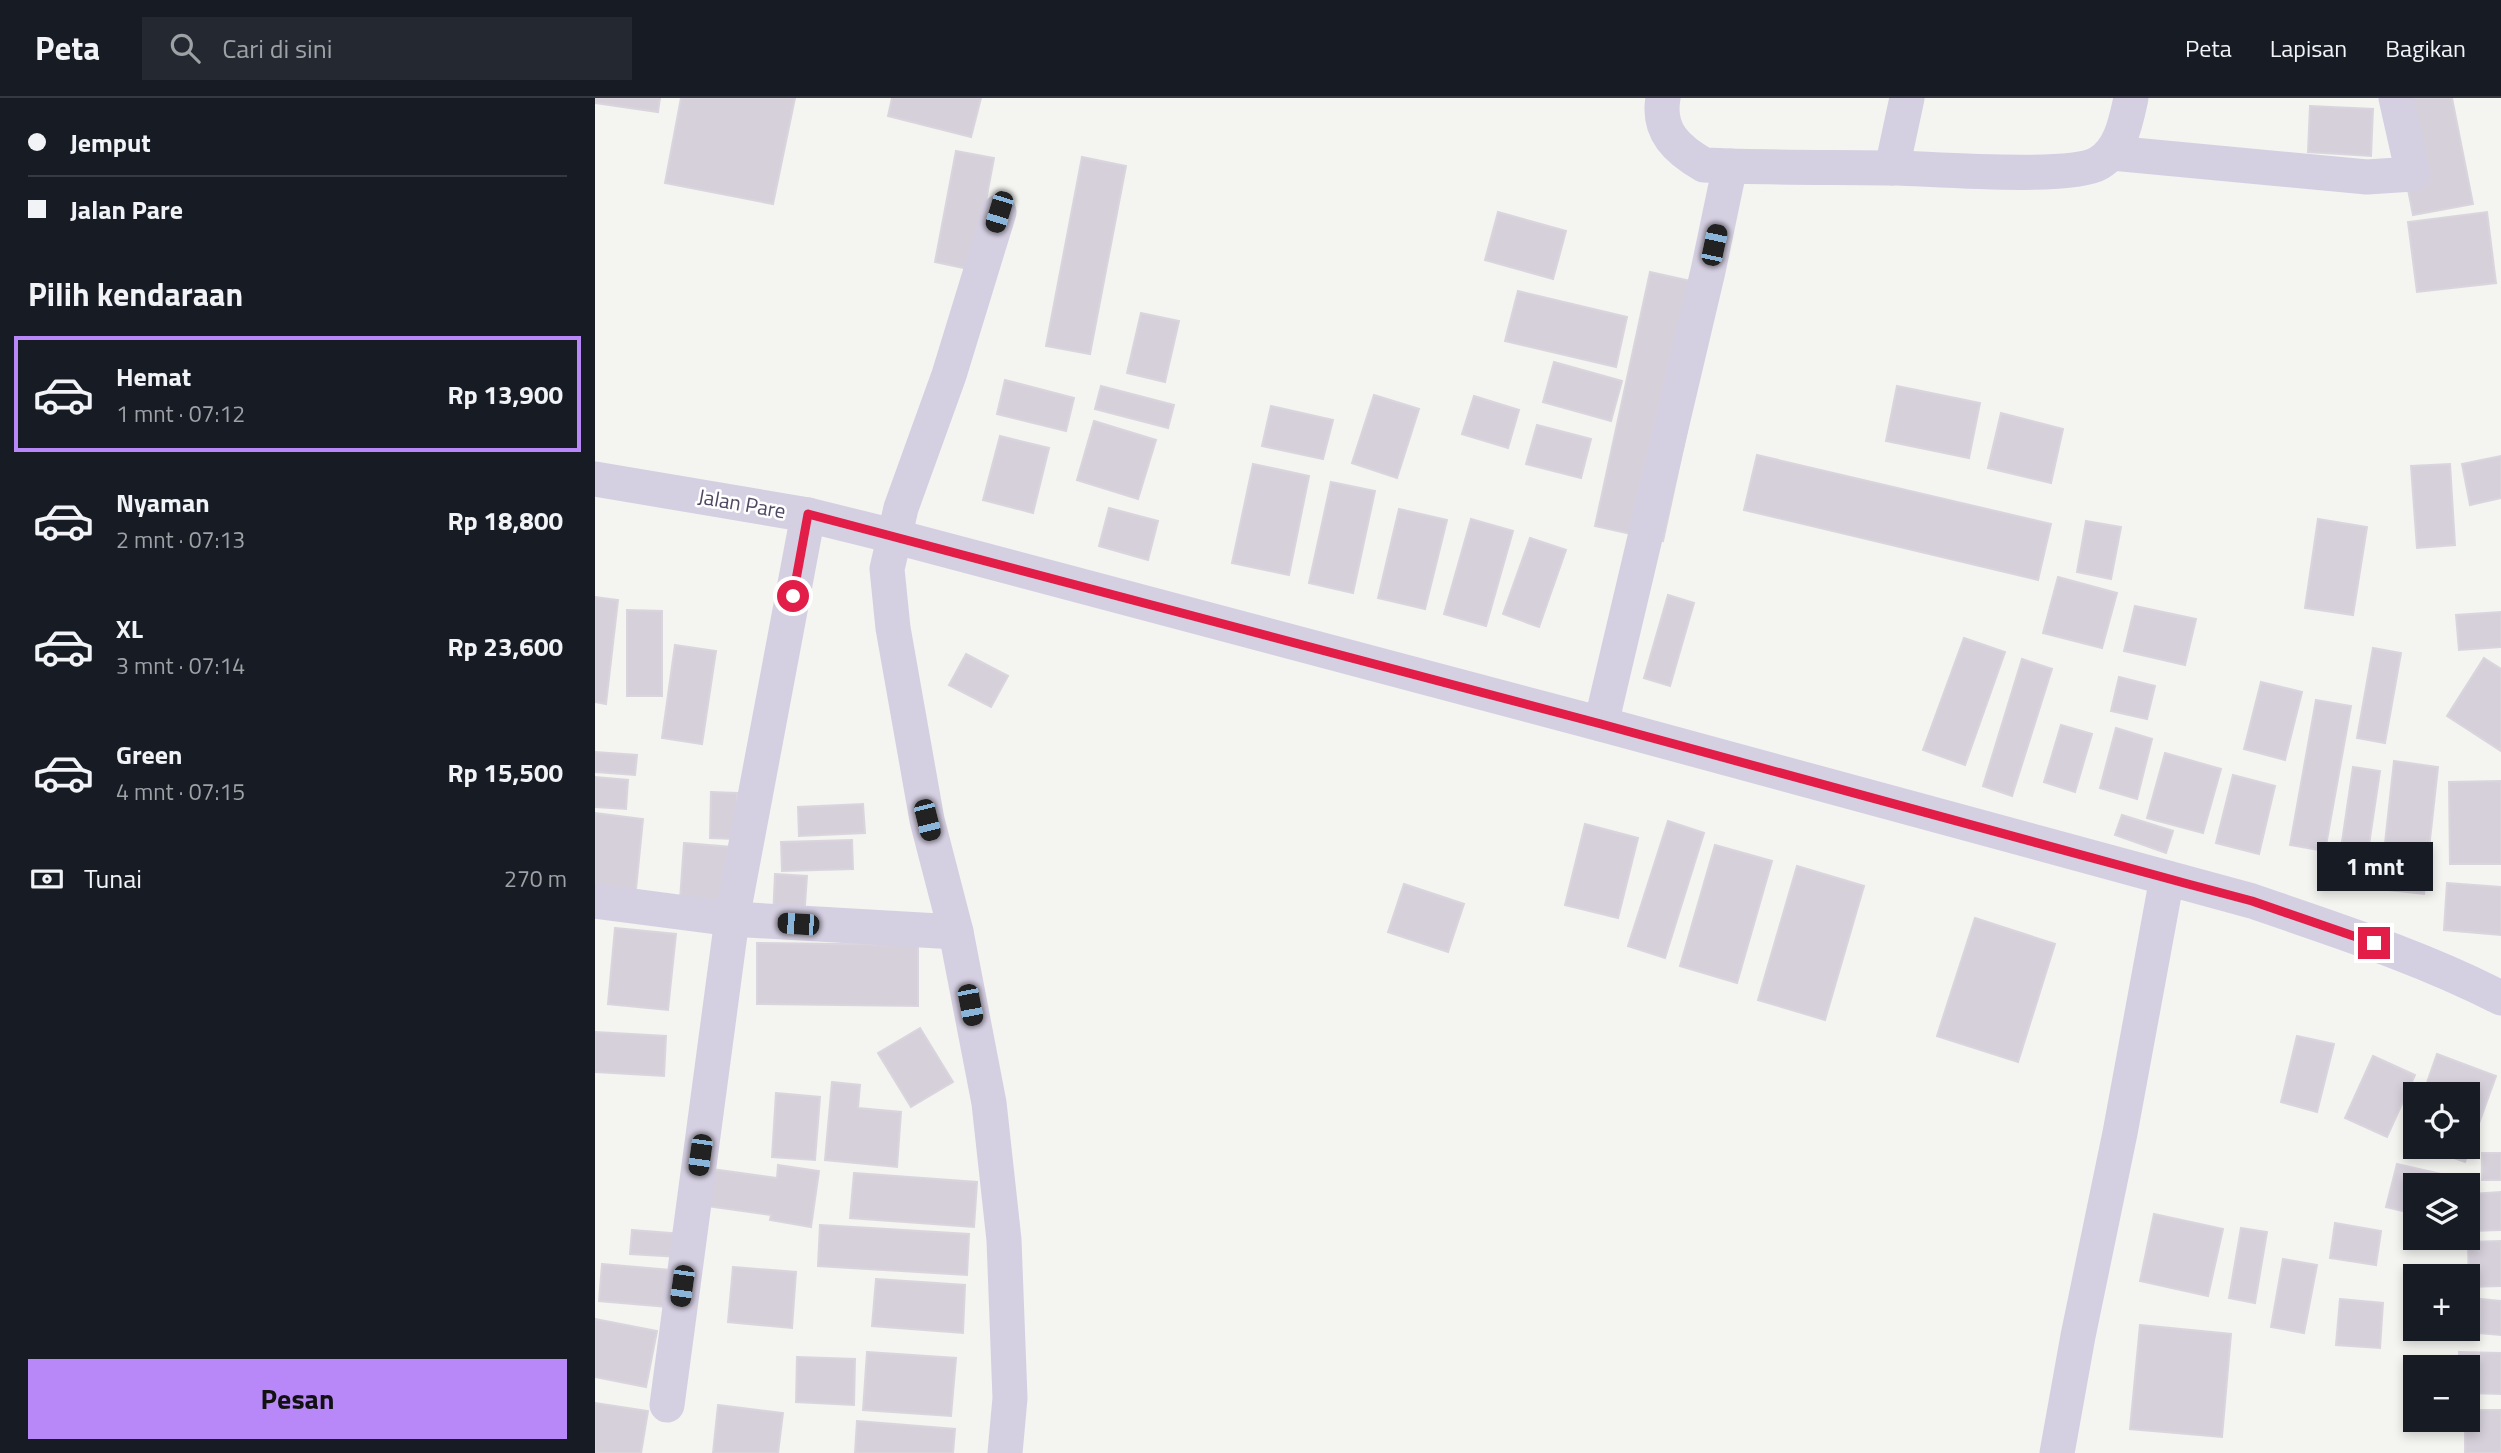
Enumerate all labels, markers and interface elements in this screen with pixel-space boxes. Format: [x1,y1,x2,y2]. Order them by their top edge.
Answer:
search box [142,17,632,80]
text: Peta [35,23,100,73]
icon: search [166,29,204,67]
text: Cari di sini [222,29,332,68]
text: Peta [2185,30,2232,66]
text: Lapisan [2270,30,2347,66]
text: Bagikan [2385,30,2466,66]
text: Jemput [70,123,151,162]
car [983,189,1016,235]
text: Jalan Pare [70,190,183,229]
car [1700,222,1729,268]
text: Pilih kendaraan [28,270,243,318]
text: Hemat [116,357,191,396]
icon: car [32,363,95,426]
text: Rp 13,900 [447,375,563,414]
text: 1 mnt · 07:12 [116,396,245,431]
street label: Jalan Pare [696,480,788,526]
text: Nyaman [116,483,210,522]
icon: car [32,489,95,552]
text: Rp 18,800 [447,501,563,540]
text: 2 mnt · 07:13 [116,522,245,557]
route start [777,580,809,612]
text: XL [116,609,143,648]
icon: car [32,615,95,678]
text: Rp 23,600 [447,627,563,666]
text: 3 mnt · 07:14 [116,648,245,683]
text: Green [116,735,182,774]
icon: car [32,741,95,804]
text: Rp 15,500 [447,753,563,792]
text: 4 mnt · 07:15 [116,774,245,809]
car [912,797,943,843]
callout: 1 mnt [2316,842,2432,890]
text: 1 mnt [2346,849,2404,884]
text: Tunai [84,859,142,898]
icon: cash [28,860,66,898]
text: 270 m [504,861,567,896]
car [777,912,820,936]
route end [2358,927,2390,959]
car [956,982,985,1028]
map controls [2403,1082,2480,1432]
button: locate [2403,1082,2480,1159]
car [687,1133,714,1177]
button: layers [2403,1173,2480,1250]
car [669,1264,696,1308]
button: + [2403,1264,2480,1341]
button: − [2403,1355,2480,1432]
button: Pesan [28,1359,567,1439]

